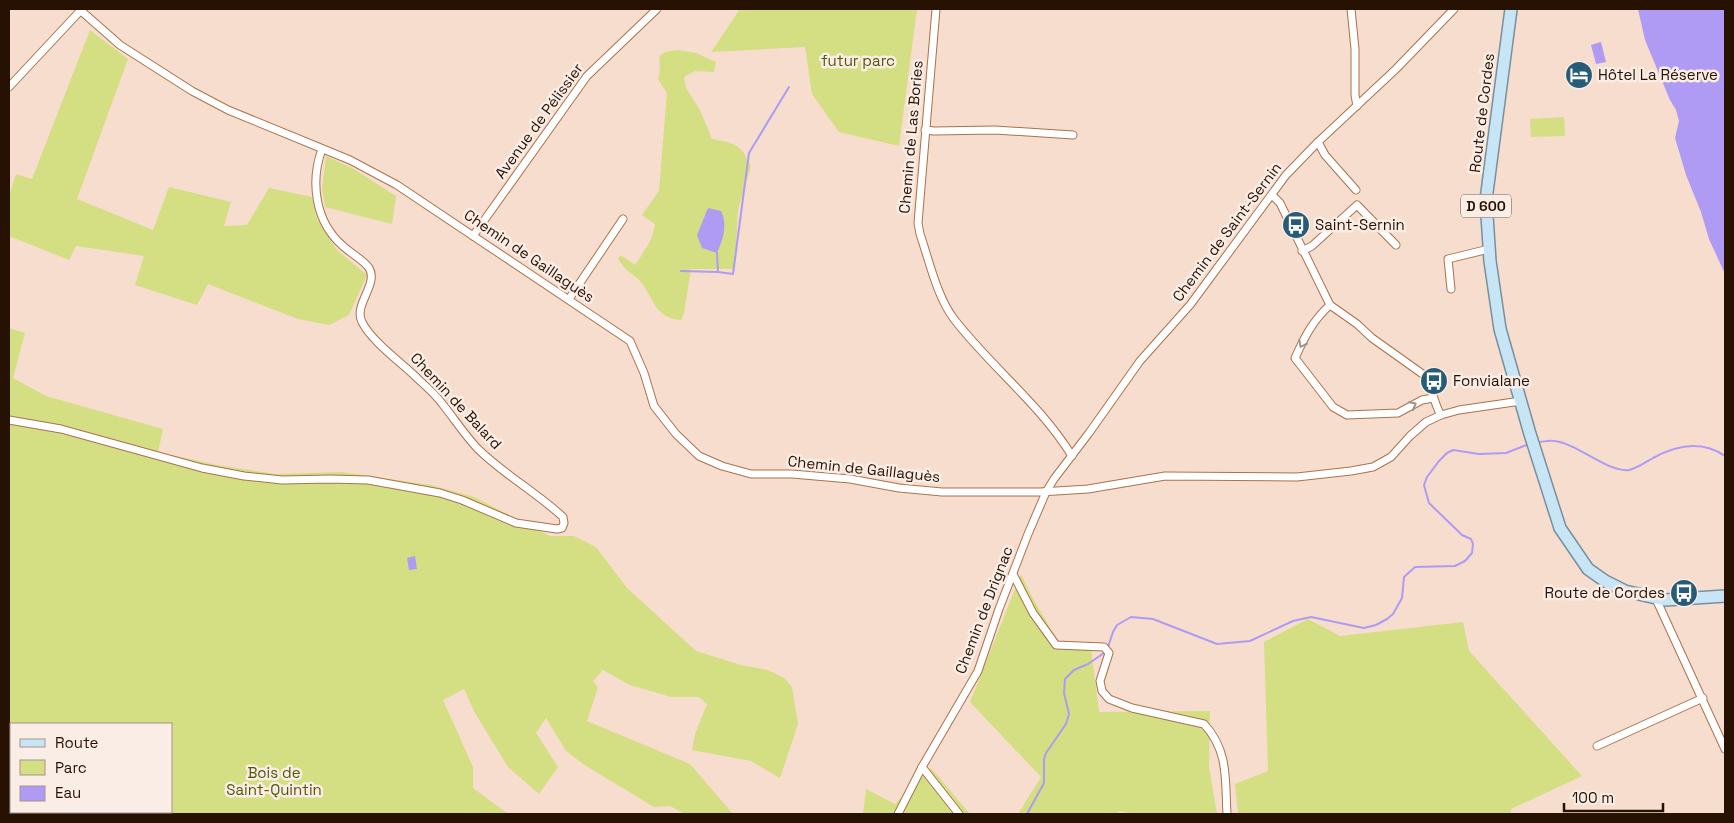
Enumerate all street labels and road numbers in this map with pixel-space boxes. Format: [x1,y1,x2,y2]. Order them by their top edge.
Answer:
street label: Route de Cordes [1465,52,1498,174]
street label: Avenue de Pélissier [490,59,587,182]
street label: Chemin de Las Bories [894,60,927,214]
street label: Chemin de Saint-Sernin [1168,158,1285,305]
road number: D 600 [1461,195,1511,218]
street label: Chemin de Gaillaguès [460,205,598,306]
street label: Chemin de Balard [407,348,506,453]
street label: Chemin de Gaillaguès [787,451,941,486]
street label: Chemin de Drignac [950,543,1017,676]

